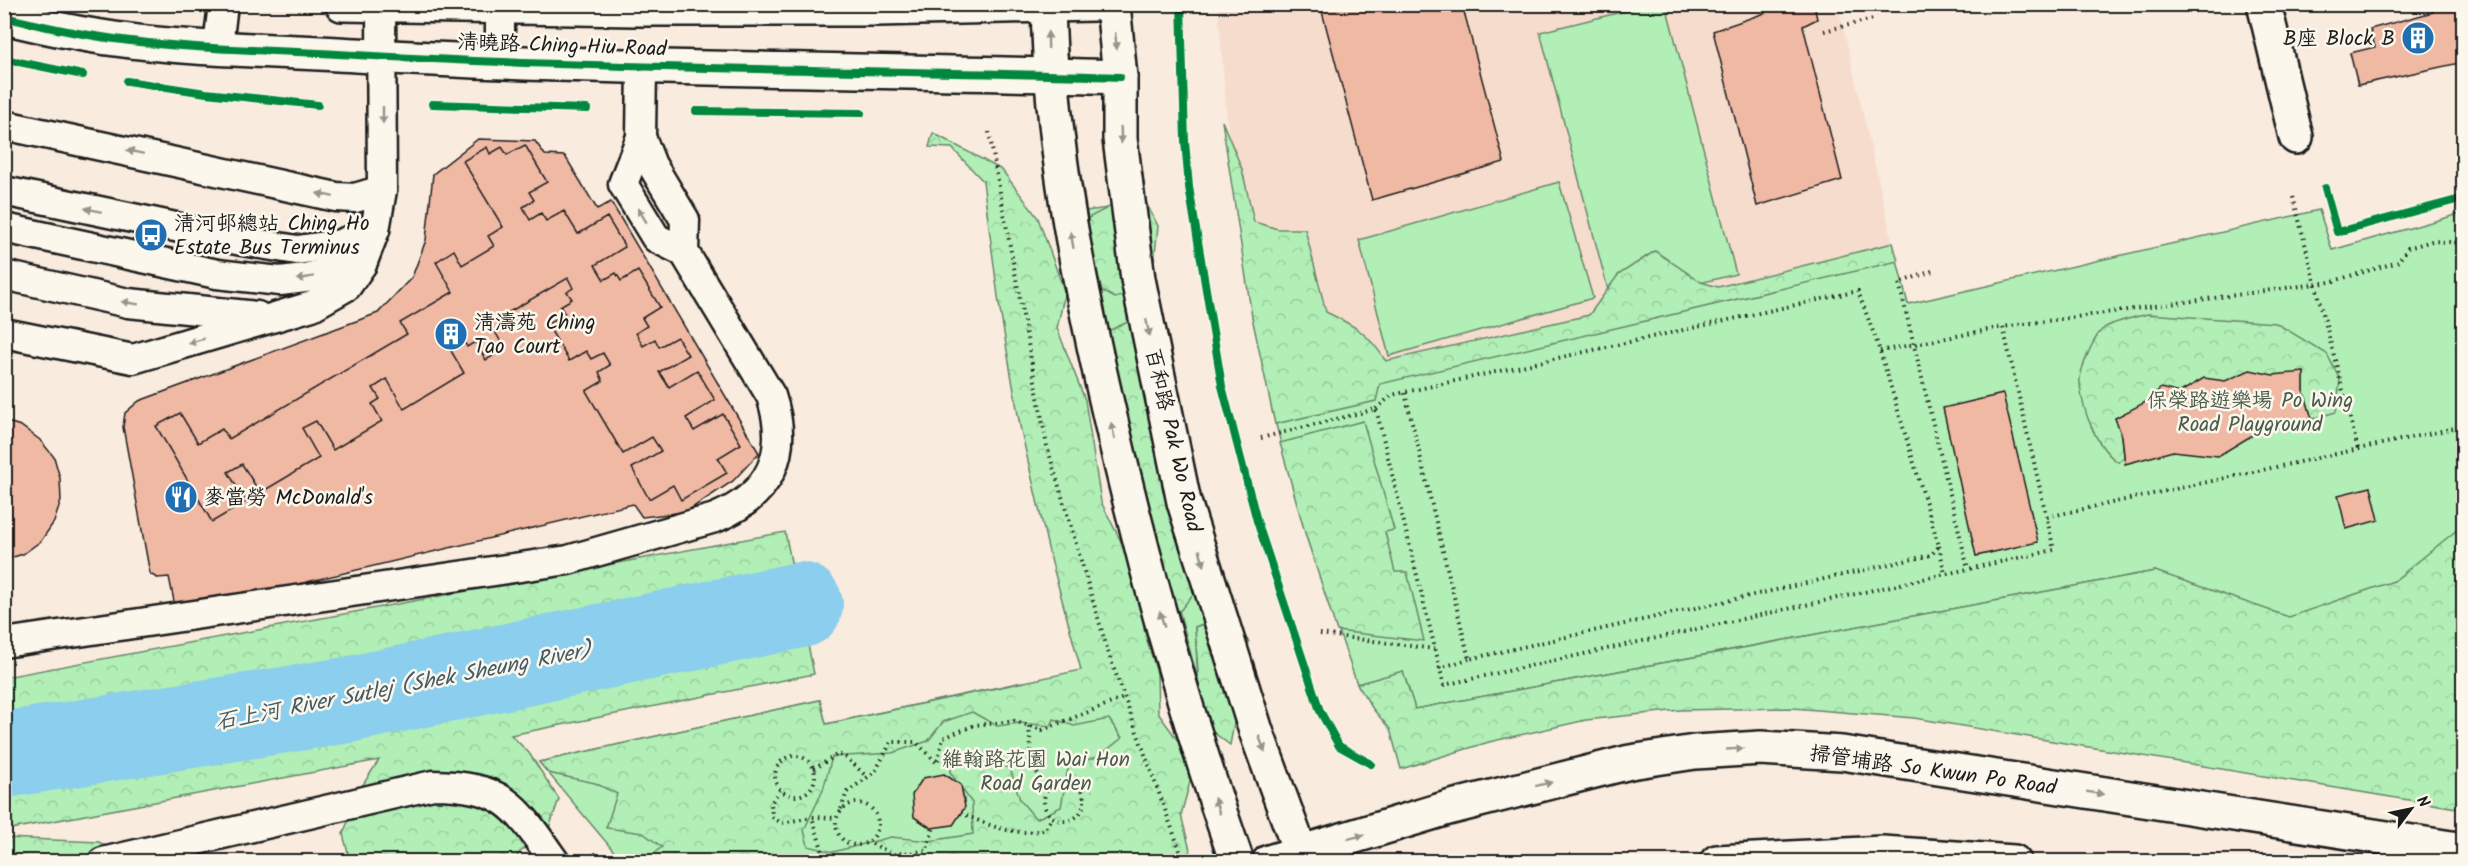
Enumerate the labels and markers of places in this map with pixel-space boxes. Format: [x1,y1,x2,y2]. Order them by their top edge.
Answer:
building icon: B座 Block B [2400,20,2436,56]
place label: B座 Block B [2283,23,2395,56]
place label: 清河邨總站 Ching Ho Estate Bus Terminus [174,208,369,265]
bus stop icon: 清河邨總站 Ching Ho Estate Bus Terminus [133,217,169,253]
place label: 清濤苑 Ching Tao Court [474,307,595,364]
building icon: 清濤苑 Ching Tao Court [433,316,469,352]
restaurant icon: 麥當勞 McDonald's [163,479,199,515]
place label: 麥當勞 McDonald's [204,482,373,515]

